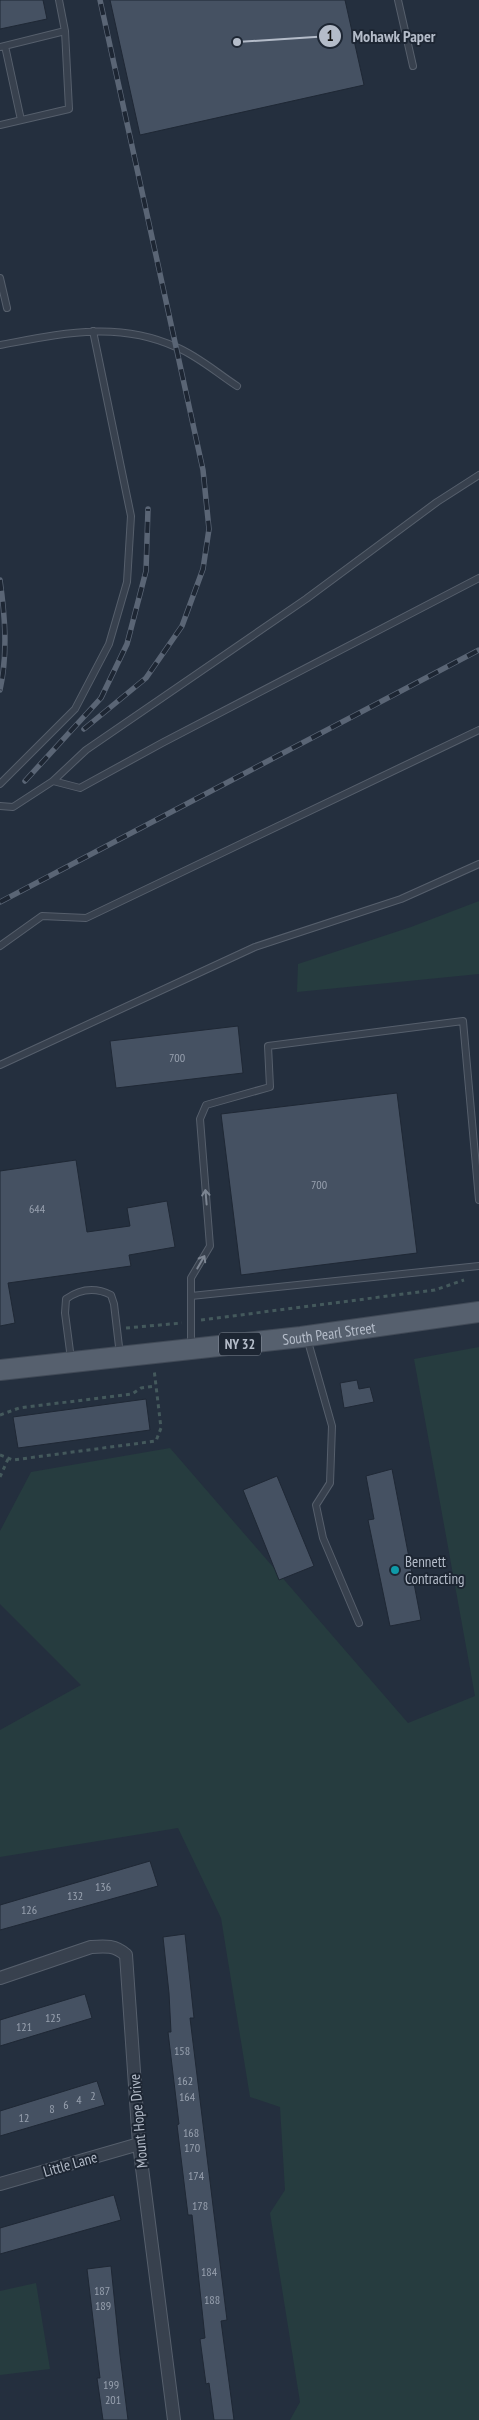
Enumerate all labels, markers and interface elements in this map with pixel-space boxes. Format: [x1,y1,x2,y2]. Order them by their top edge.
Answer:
callout: Mohawk Paper [317,21,446,52]
text: 1 [326,26,334,45]
text: Mohawk Paper [352,26,436,46]
house number: 700 [169,1050,185,1065]
house number: 700 [311,1177,327,1192]
one-way arrow [201,1190,211,1206]
house number: 644 [29,1201,46,1216]
one-way arrow [196,1255,206,1270]
street label: South Pearl Street [281,1317,377,1348]
road number: NY 32 [219,1332,261,1356]
place label: Bennett Contracting [405,1552,465,1588]
marker: Bennett Contracting [389,1564,401,1576]
house number: 136 [95,1879,111,1894]
house number: 132 [67,1888,83,1903]
house number: 126 [21,1902,37,1917]
house number: 125 [45,2010,61,2025]
house number: 121 [16,2019,32,2034]
house number: 158 [174,2043,190,2058]
street label: Mount Hope Drive [124,2073,152,2169]
house number: 162 [177,2073,193,2088]
house number: 2 [90,2088,96,2103]
house number: 164 [179,2089,196,2104]
house number: 4 [76,2092,82,2107]
house number: 6 [63,2097,69,2112]
house number: 8 [49,2101,55,2116]
house number: 12 [19,2110,29,2125]
house number: 168 [183,2125,199,2140]
house number: 170 [184,2140,200,2155]
street label: Little Lane [41,2147,99,2181]
house number: 174 [188,2168,205,2183]
house number: 178 [192,2198,208,2213]
house number: 184 [201,2264,218,2279]
house number: 187 [94,2283,110,2298]
house number: 188 [204,2292,220,2307]
house number: 189 [95,2298,111,2313]
house number: 199 [103,2377,119,2392]
house number: 201 [105,2392,121,2407]

